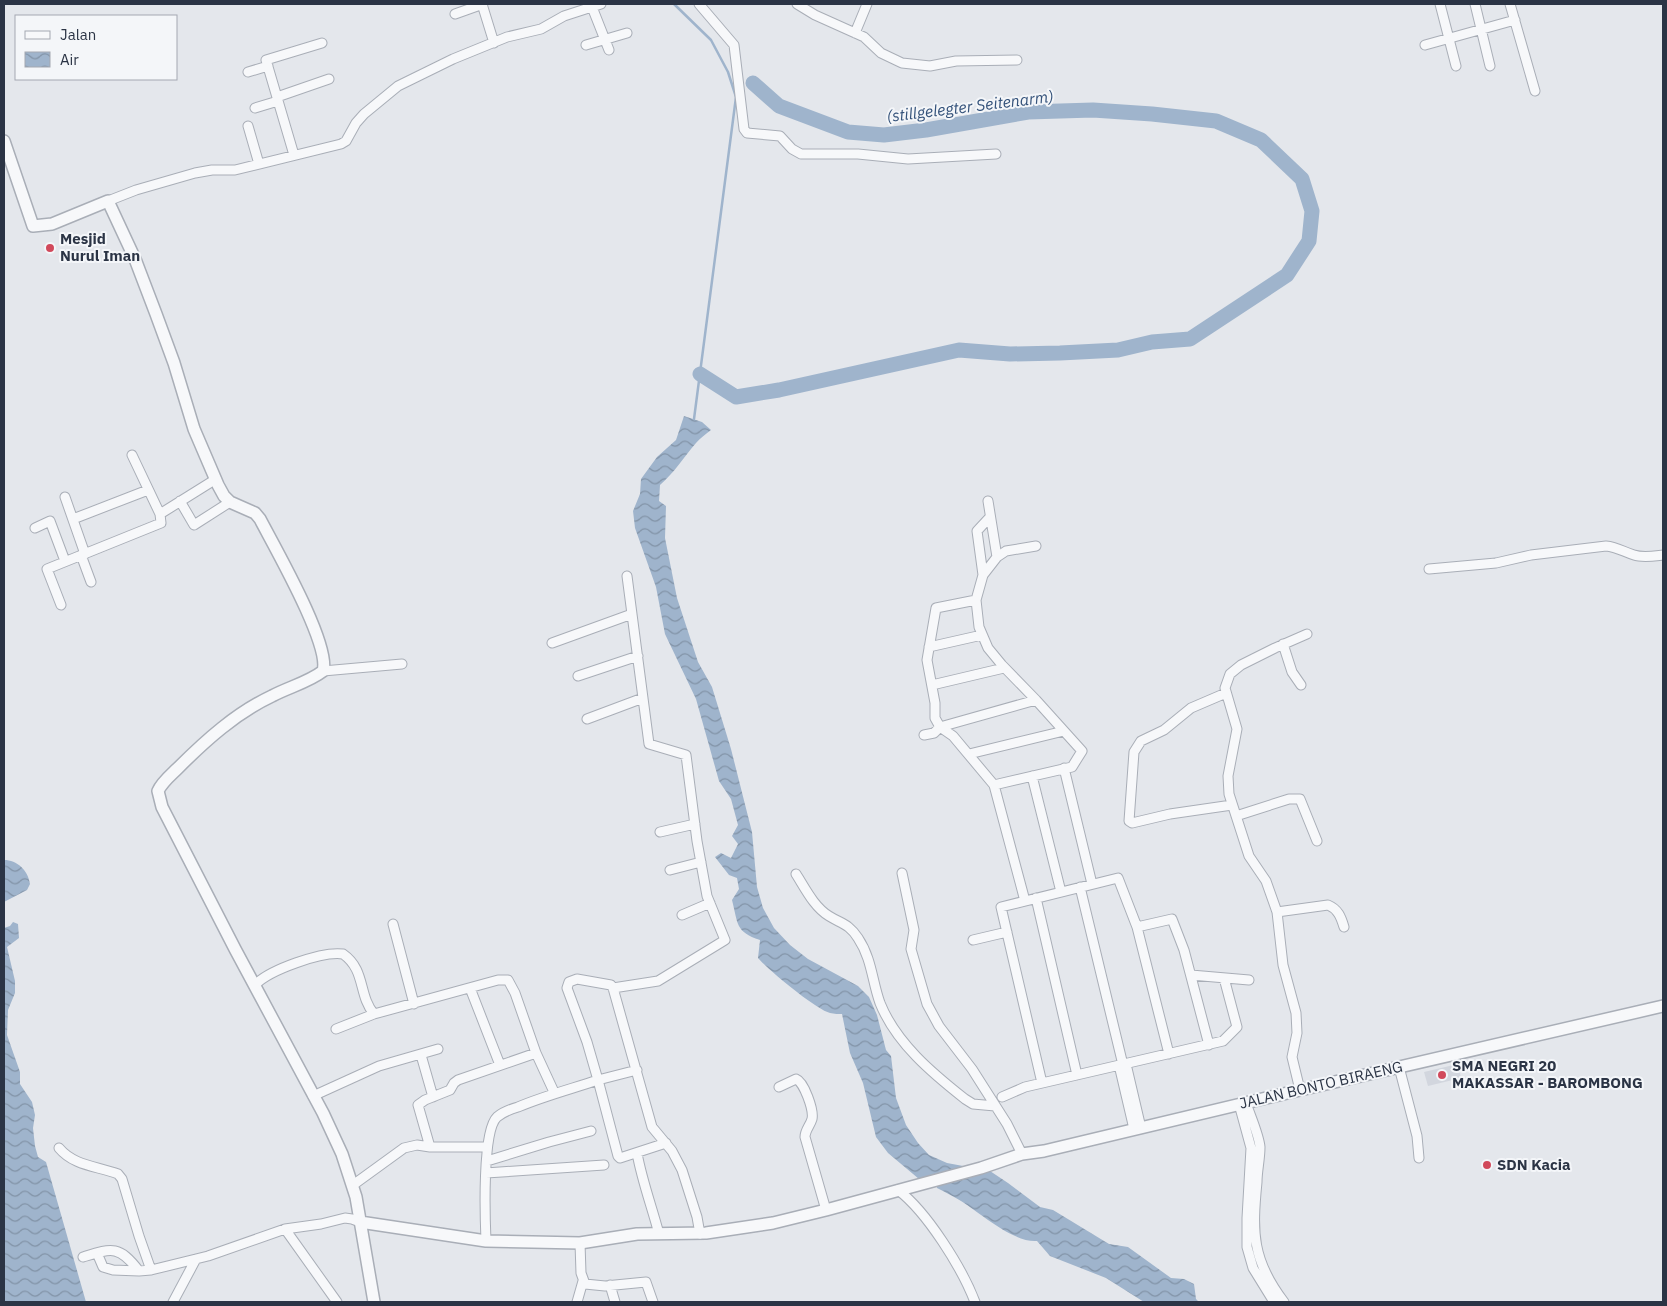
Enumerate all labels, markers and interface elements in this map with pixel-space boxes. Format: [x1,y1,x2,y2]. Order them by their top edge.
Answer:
legend [15,15,178,80]
text: Jalan [60,25,96,44]
text: Air [60,50,79,69]
water label: (stillgelegter Seitenarm) [886,86,1054,126]
place label: Mesjid Nurul Iman [60,229,140,265]
marker: Mesjid Nurul Iman [44,242,56,254]
street label: JALAN BONTO BIRAENG [1237,1056,1404,1113]
place label: SMA NEGRI 20 MAKASSAR - BAROMBONG [1452,1056,1643,1092]
marker: SMA NEGRI 20 MAKASSAR - BAROMBONG [1436,1069,1448,1081]
place label: SDN Kacia [1497,1155,1571,1174]
marker: SDN Kacia [1481,1159,1493,1171]

